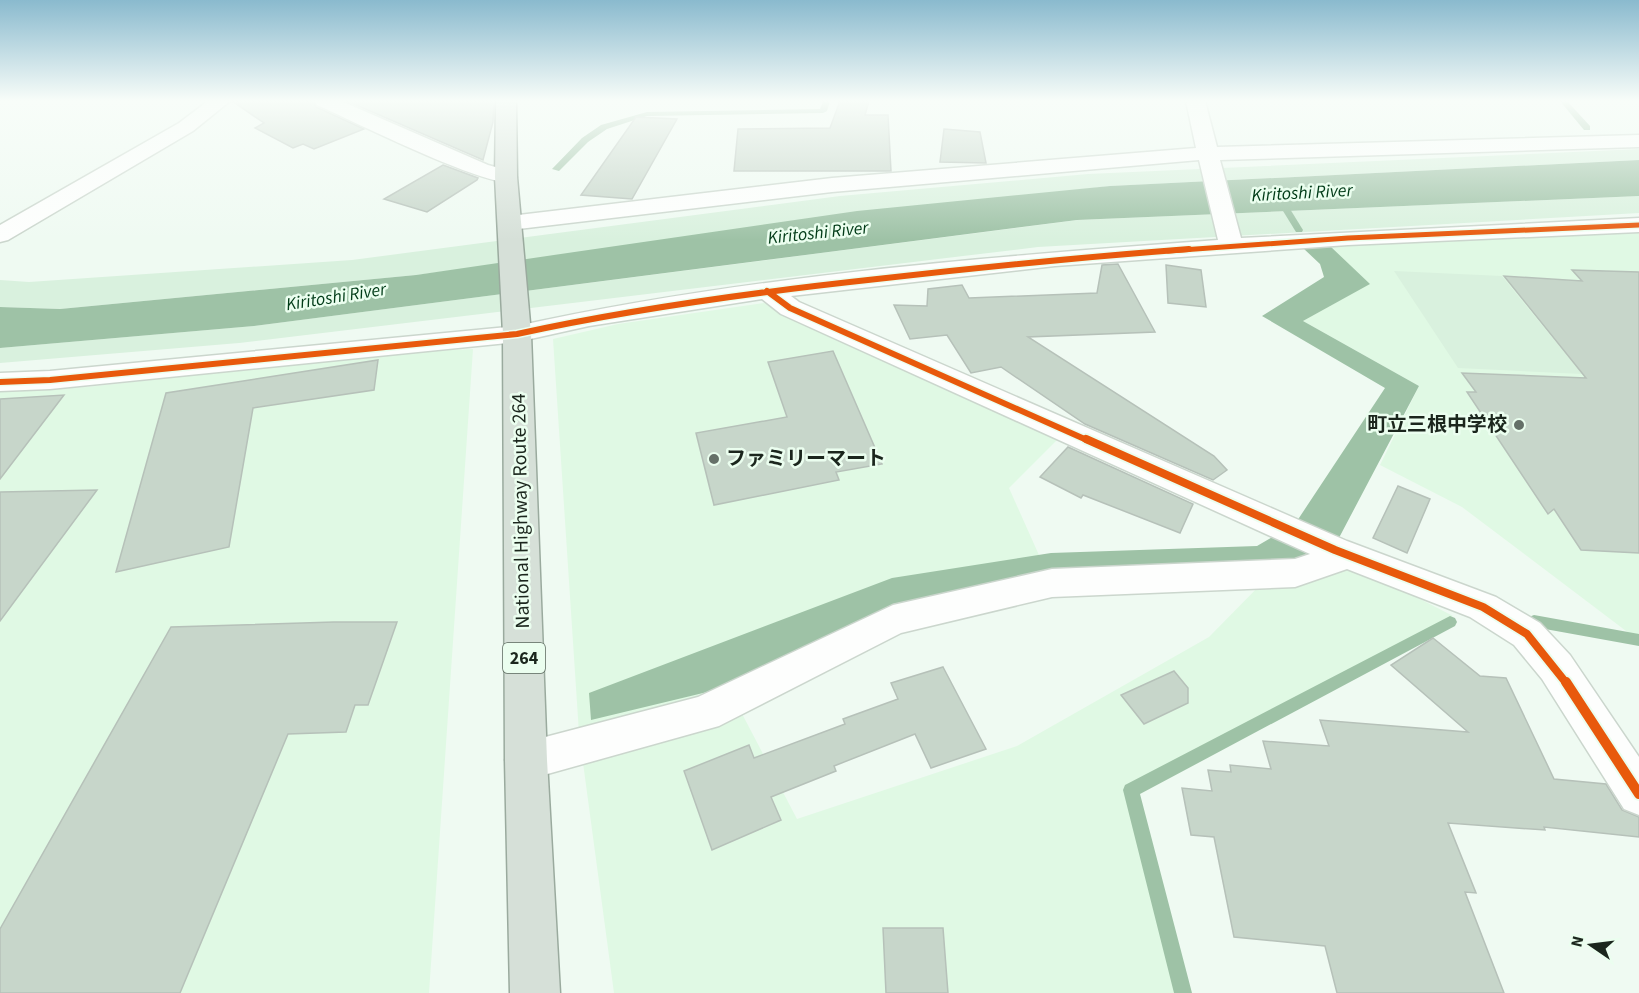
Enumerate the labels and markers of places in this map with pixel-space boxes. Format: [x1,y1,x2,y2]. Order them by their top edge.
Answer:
place label: 町立三根中学校 [1367,411,1507,439]
marker: 町立三根中学校 [1512,418,1526,432]
place label: ファミリーマート [726,445,886,473]
marker: ファミリーマート [707,452,721,466]

